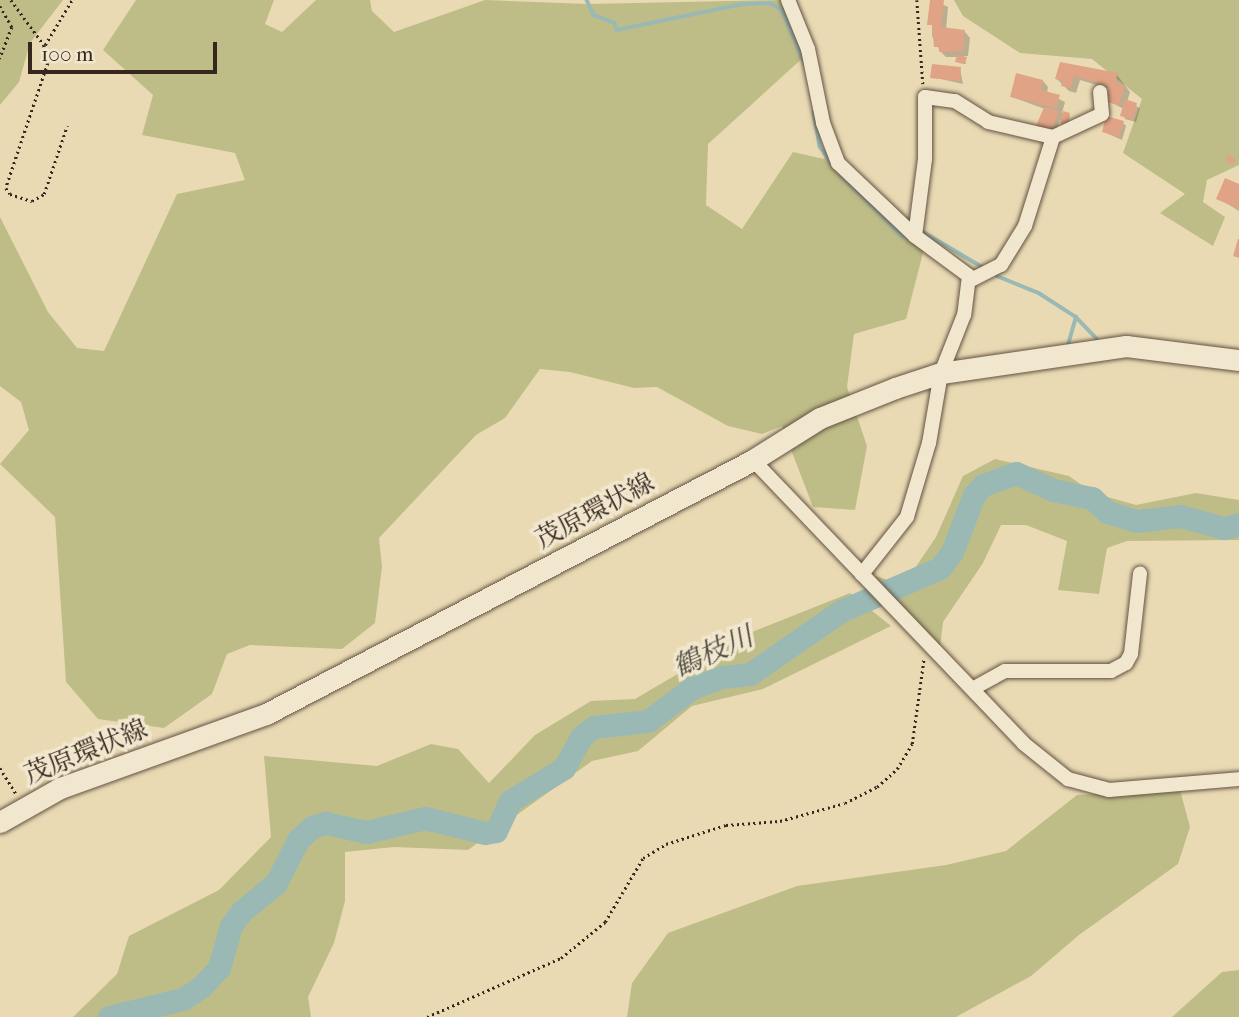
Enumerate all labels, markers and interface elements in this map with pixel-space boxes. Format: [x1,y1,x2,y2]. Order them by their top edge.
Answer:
scale bar [32,28,220,72]
text: 100 m [41,42,94,66]
street label: 茂原環状線 [530,467,660,555]
water label: 鶴枝川 [668,620,758,684]
street label: 茂原環状線 [20,713,152,791]

